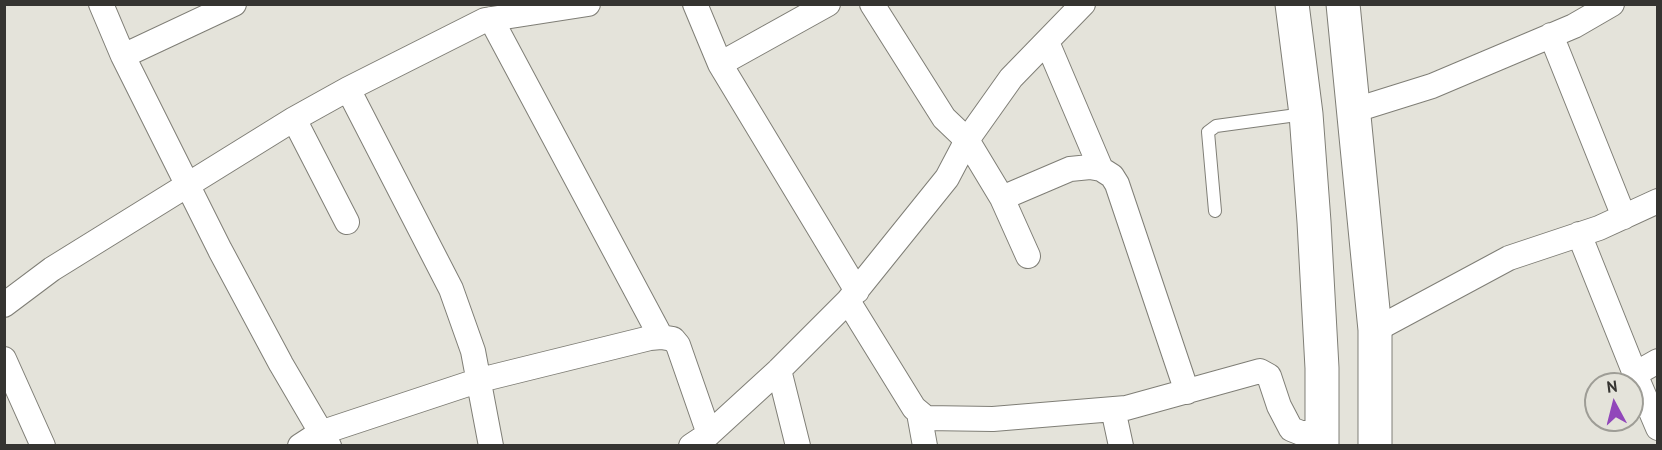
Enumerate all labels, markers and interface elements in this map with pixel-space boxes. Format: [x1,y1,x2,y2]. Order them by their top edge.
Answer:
north arrow [1584,372,1644,432]
text: N [1606,376,1618,397]

